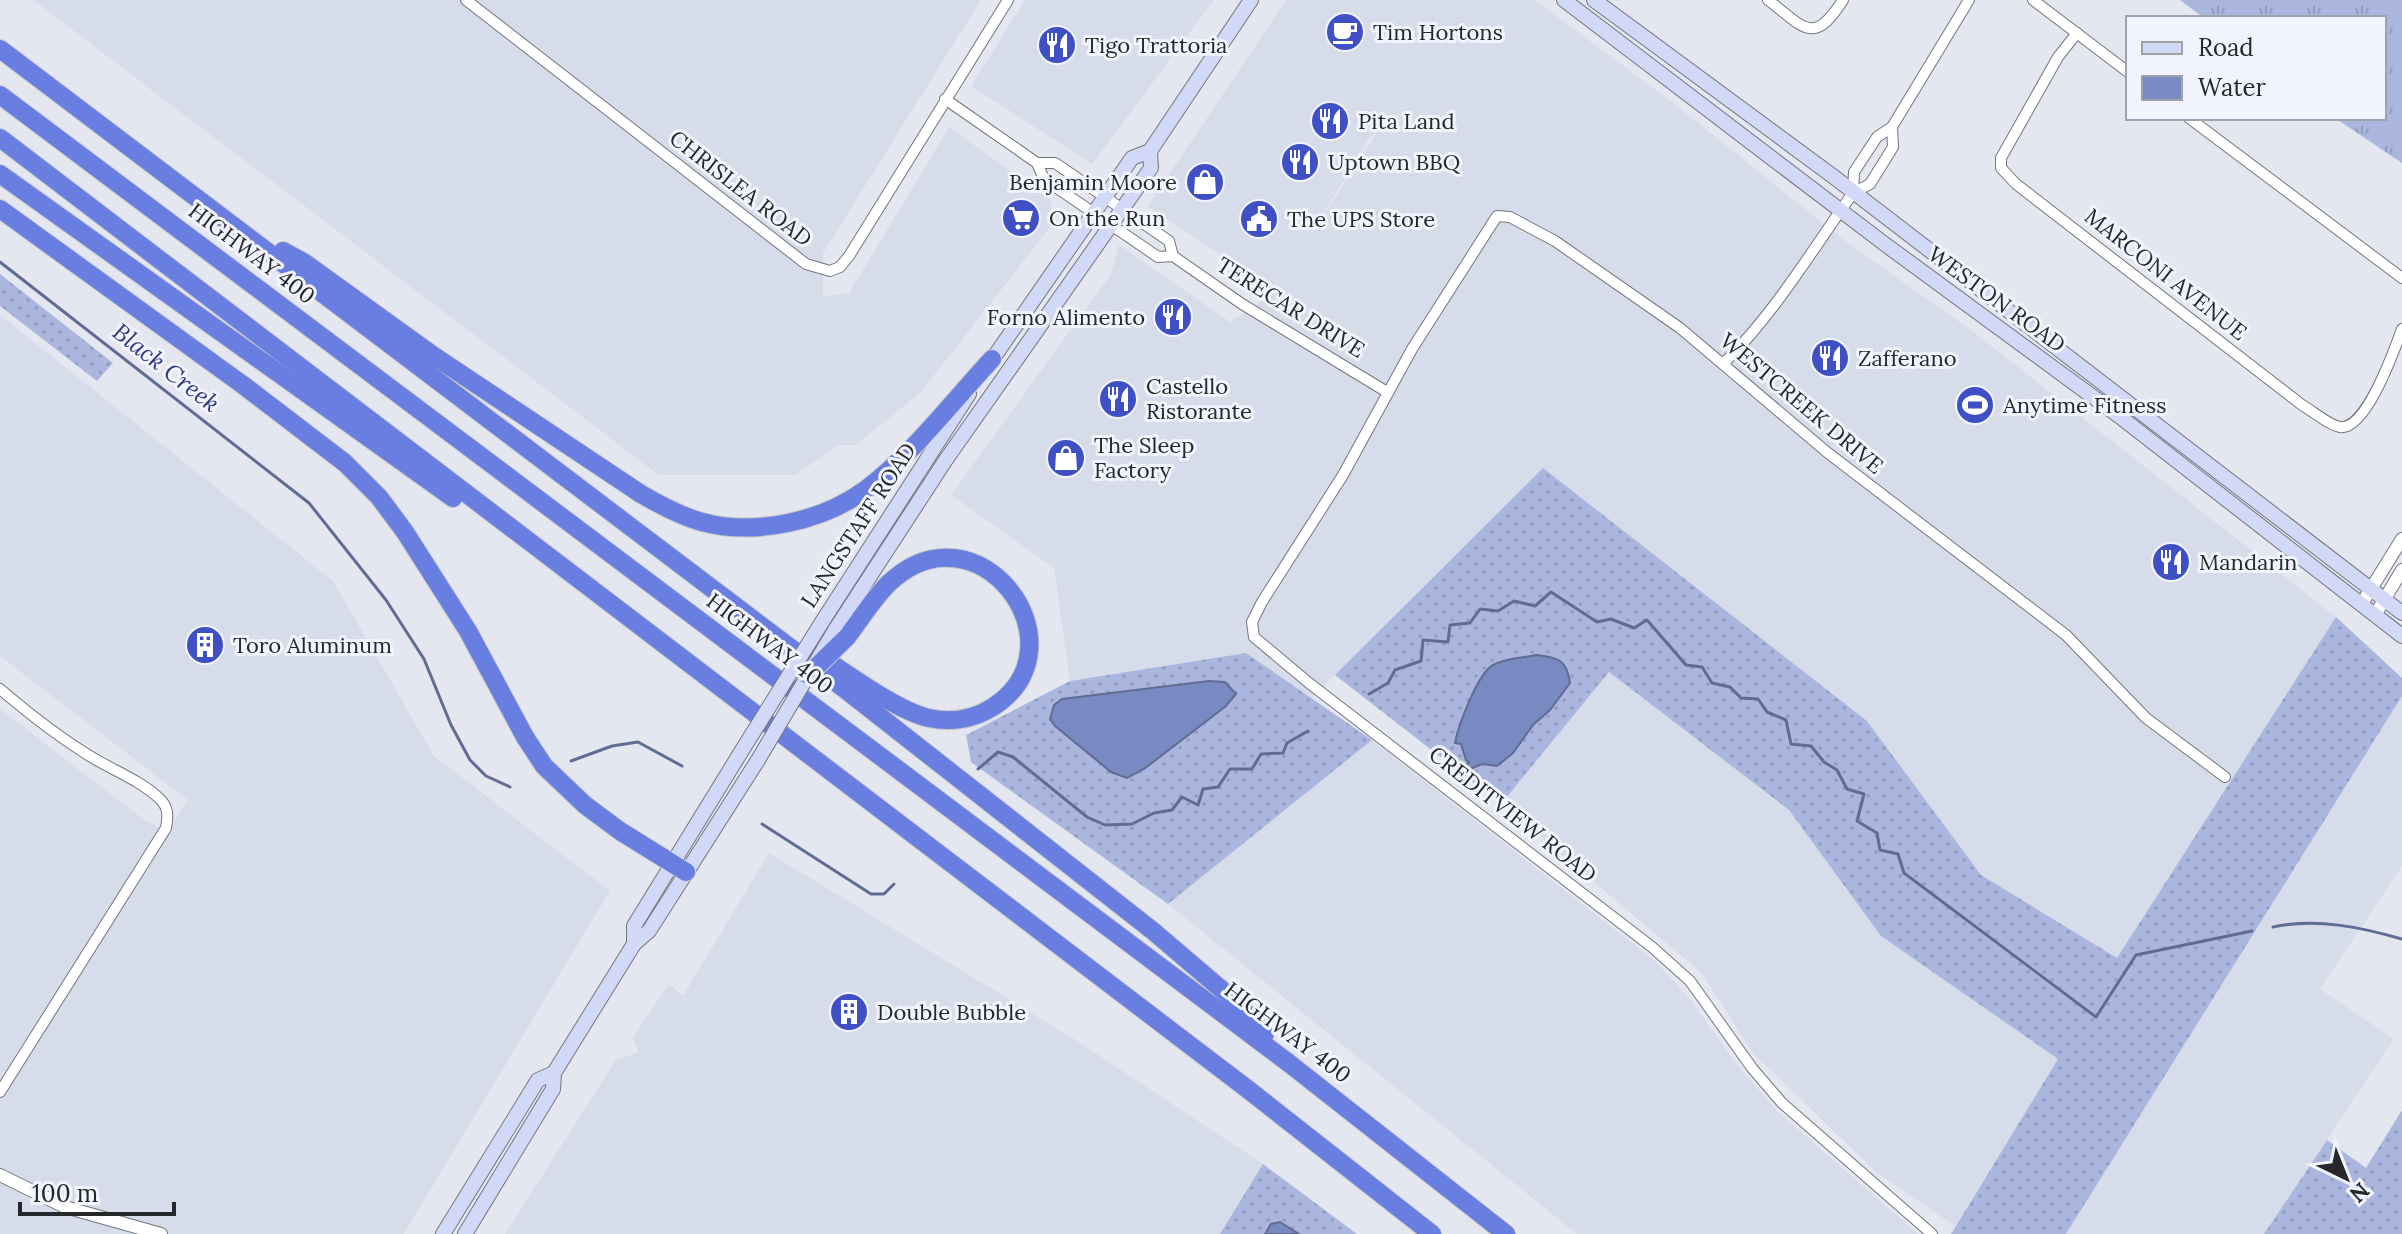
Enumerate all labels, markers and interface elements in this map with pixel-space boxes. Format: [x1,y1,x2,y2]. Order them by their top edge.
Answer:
cafe icon: Tim Hortons [1324,11,1366,53]
legend [2126,16,2386,120]
place label: Tim Hortons [1373,18,1503,46]
restaurant icon: Tigo Trattoria [1036,24,1078,66]
place label: Tigo Trattoria [1085,31,1227,59]
text: Road [2198,32,2254,63]
text: Water [2198,72,2266,103]
restaurant icon: Pita Land [1309,100,1351,142]
place label: Pita Land [1358,107,1455,135]
street label: CHRISLEA ROAD [664,124,818,252]
restaurant icon: Uptown BBQ [1279,141,1321,183]
place label: Uptown BBQ [1328,148,1461,176]
shop icon: Benjamin Moore [1184,161,1226,203]
place label: Benjamin Moore [1009,168,1177,196]
street label: HIGHWAY 400 [183,196,321,310]
supermarket icon: On the Run [1000,197,1042,239]
public building icon: The UPS Store [1238,198,1280,240]
street label: MARCONI AVENUE [2079,202,2253,346]
place label: On the Run [1049,204,1165,232]
place label: The UPS Store [1287,205,1435,233]
street label: WESTON ROAD [1923,240,2071,358]
street label: TERECAR DRIVE [1212,250,1370,364]
restaurant icon: Forno Alimento [1152,296,1194,338]
place label: Forno Alimento [987,303,1145,331]
water label: Black Creek [107,316,226,419]
street label: WESTCREEK DRIVE [1715,326,1889,480]
restaurant icon: Zafferano [1809,337,1851,379]
place label: Zafferano [1858,344,1957,372]
place label: Castello Ristorante [1146,372,1252,425]
restaurant icon: Castello Ristorante [1097,378,1139,420]
sports icon: Anytime Fitness [1954,384,1996,426]
place label: Anytime Fitness [2002,391,2166,419]
place label: The Sleep Factory [1094,431,1194,484]
street label: LANGSTAFF ROAD [794,437,922,613]
shop icon: The Sleep Factory [1045,437,1087,479]
restaurant icon: Mandarin [2150,541,2192,583]
place label: Mandarin [2199,548,2297,576]
street label: HIGHWAY 400 [701,586,839,700]
building icon: Toro Aluminum [184,624,226,666]
place label: Toro Aluminum [233,631,392,659]
street label: CREDITVIEW ROAD [1424,740,1602,888]
street label: HIGHWAY 400 [1219,975,1357,1089]
building icon: Double Bubble [828,991,870,1033]
place label: Double Bubble [877,998,1026,1026]
north arrow [2306,1138,2386,1218]
scale bar [20,1166,174,1216]
text: N [2344,1177,2375,1209]
text: 100 m [32,1178,98,1209]

